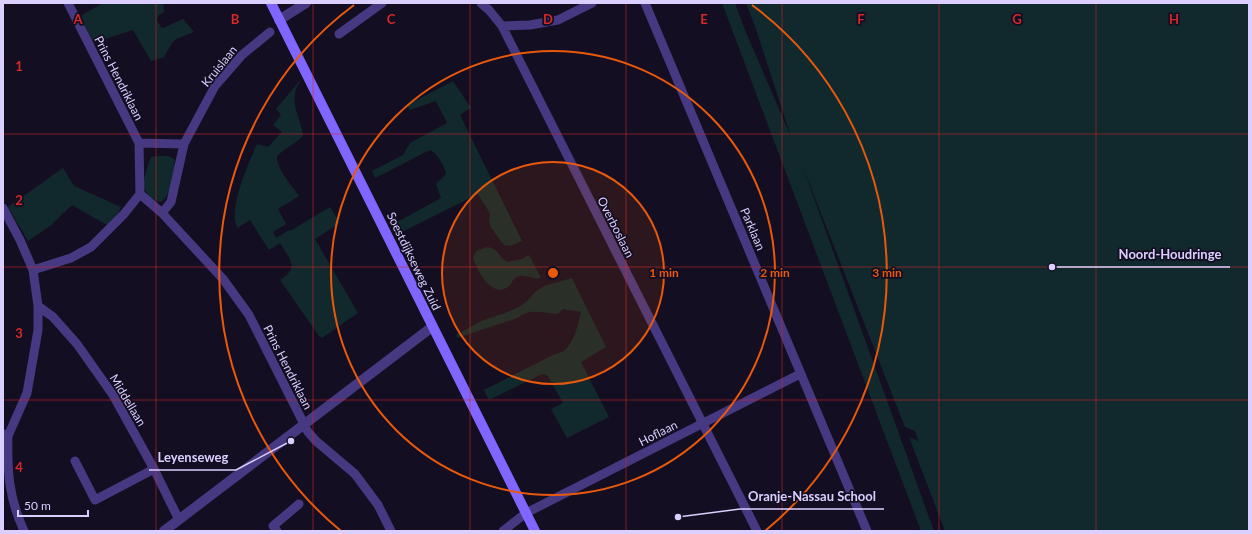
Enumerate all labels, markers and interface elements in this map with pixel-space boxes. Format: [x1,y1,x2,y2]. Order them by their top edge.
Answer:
text: A [72,11,83,27]
text: B [231,11,240,27]
text: C [387,11,396,27]
text: D [543,11,553,27]
text: E [700,11,708,27]
text: F [857,11,865,27]
text: G [1012,11,1022,27]
text: H [1169,11,1179,27]
street label: Prins Hendriklaan [91,33,147,123]
street label: Kruislaan [198,42,240,90]
text: 1 [15,58,23,74]
text: 2 [15,192,23,208]
street label: Overboslaan [594,194,638,260]
street label: Parklaan [737,205,769,253]
street label: Soestdijkseweg Zuid [384,209,444,313]
callout: Noord-Houdringe [1111,242,1230,267]
text: Noord-Houdringe [1119,246,1221,262]
text: 1 min [649,265,679,280]
text: 2 min [760,265,790,280]
text: 3 min [872,265,902,280]
centre of rings [546,266,560,280]
street label: Prins Hendriklaan [260,322,316,412]
text: 3 [15,325,23,341]
street label: Middellaan [107,371,149,429]
street label: Hoflaan [636,417,680,449]
callout: Leyenseweg [149,445,236,470]
text: Leyenseweg [158,449,229,465]
text: 4 [15,459,23,475]
callout: Oranje-Nassau School [740,484,884,509]
text: Oranje-Nassau School [748,488,876,504]
scale bar [18,492,88,518]
text: 50 m [24,498,51,513]

